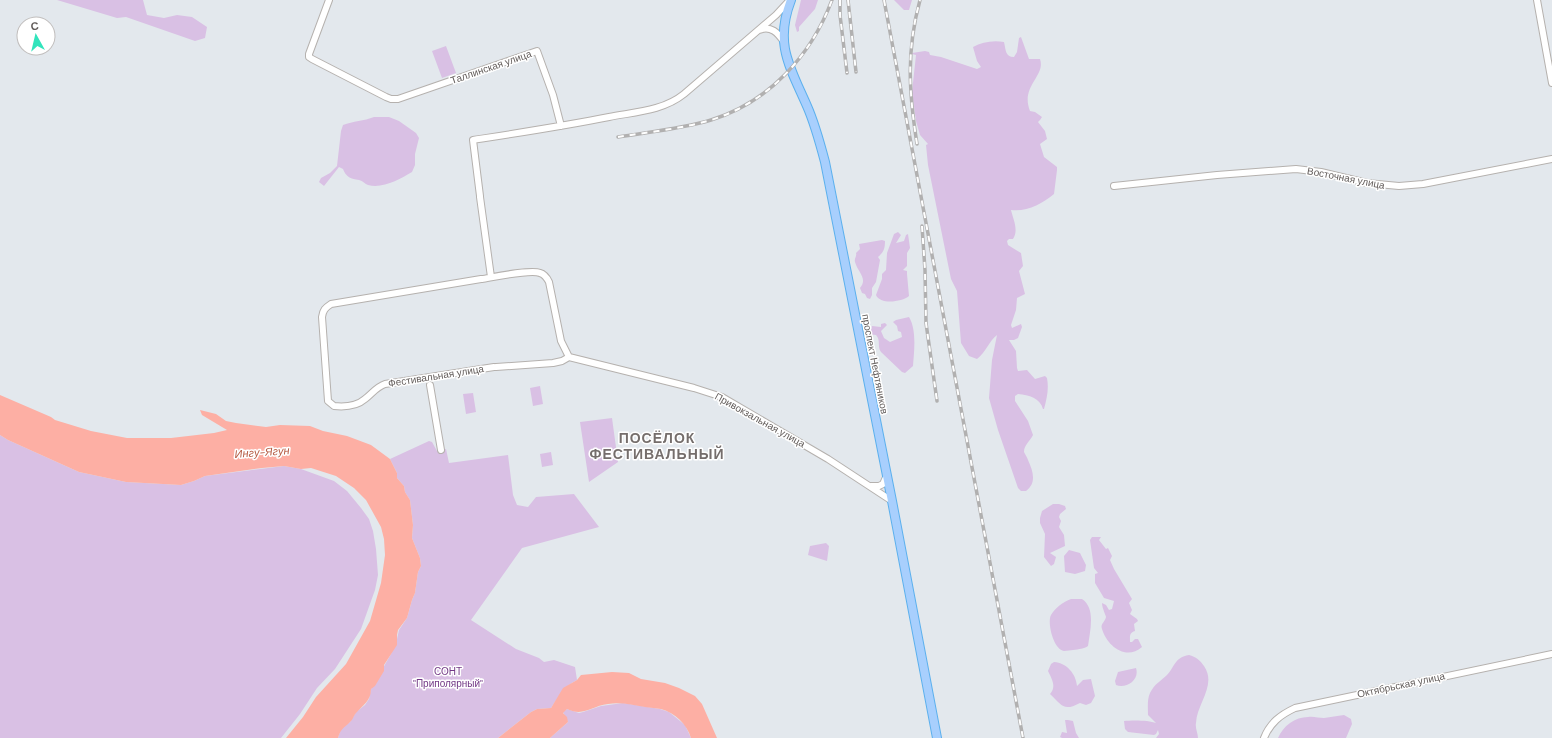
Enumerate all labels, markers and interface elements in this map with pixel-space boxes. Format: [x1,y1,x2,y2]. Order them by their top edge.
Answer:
north arrow [16,16,56,56]
text: С [30,19,40,34]
street label: Таллинская улица [449,47,534,87]
street label: Восточная улица [1306,164,1386,192]
street label: проспект Нефтяников [859,313,891,415]
street label: Фестивальная улица [387,362,485,390]
street label: Привокзальная улица [712,390,808,450]
district label: ПОСЁЛОК ФЕСТИВАЛЬНЫЙ [589,429,725,463]
water label: Ингу-Ягун [234,443,290,461]
park label: СОНТ "Приполярный" [413,665,483,690]
street label: Октябрьская улица [1356,669,1447,701]

